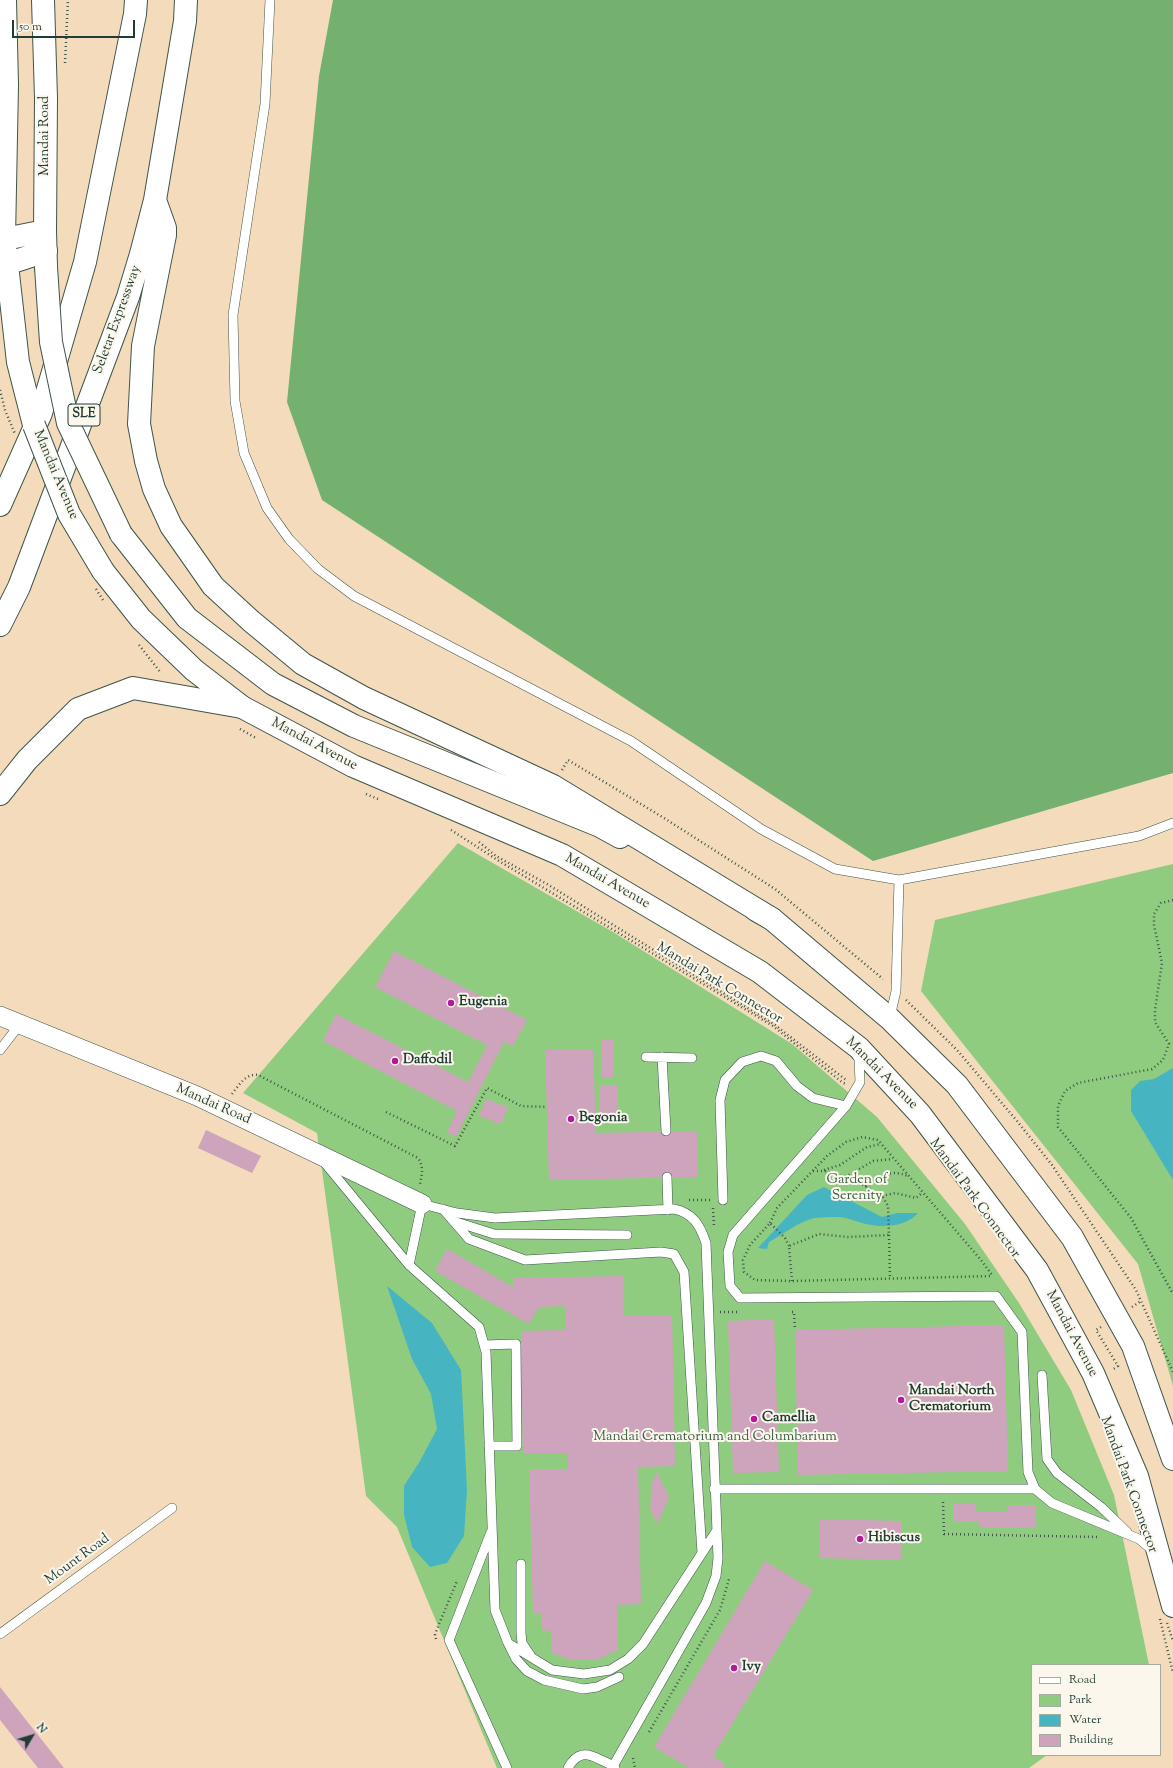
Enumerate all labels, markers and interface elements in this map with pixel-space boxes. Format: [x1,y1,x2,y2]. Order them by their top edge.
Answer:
scale bar [14,12,137,38]
text: 50 m [19,18,42,36]
street label: Mandai Road [38,96,54,176]
street label: Seletar Expressway [91,263,145,377]
road number: SLE [68,404,100,426]
street label: Mandai Avenue [29,428,81,522]
street label: Mandai Avenue [268,715,360,775]
street label: Mandai Avenue [561,851,653,913]
street label: Mandai Park Connector [653,940,785,1028]
place label: Eugenia [459,995,508,1011]
marker: Eugenia [446,998,456,1008]
street label: Mandai Avenue [841,1034,921,1114]
place label: Daffodil [403,1053,452,1069]
marker: Daffodil [390,1056,400,1066]
street label: Mandai Road [173,1081,253,1129]
place label: Begonia [579,1111,627,1127]
marker: Begonia [566,1114,576,1124]
street label: Mandai Park Connector [925,1136,1023,1262]
park label: Garden of Serenity [827,1173,887,1206]
street label: Mandai Avenue [1041,1288,1101,1380]
place label: Mandai North Crematorium [909,1384,995,1416]
marker: Mandai North Crematorium [896,1395,906,1405]
place label: Camellia [762,1411,816,1427]
marker: Camellia [749,1414,759,1424]
street label: Mandai Park Connector [1095,1414,1161,1556]
park label: Mandai Crematorium and Columbarium [593,1430,837,1446]
street label: Mount Road [42,1531,114,1589]
place label: Hibiscus [868,1531,920,1547]
marker: Hibiscus [855,1534,865,1544]
place label: Ivy [742,1660,761,1676]
marker: Ivy [729,1663,739,1673]
legend [1031,1664,1161,1756]
text: Road [1069,1671,1096,1689]
text: Park [1069,1691,1092,1709]
text: Water [1069,1711,1101,1729]
north arrow [12,1716,52,1756]
text: N [32,1720,50,1737]
text: Building [1069,1731,1113,1749]

